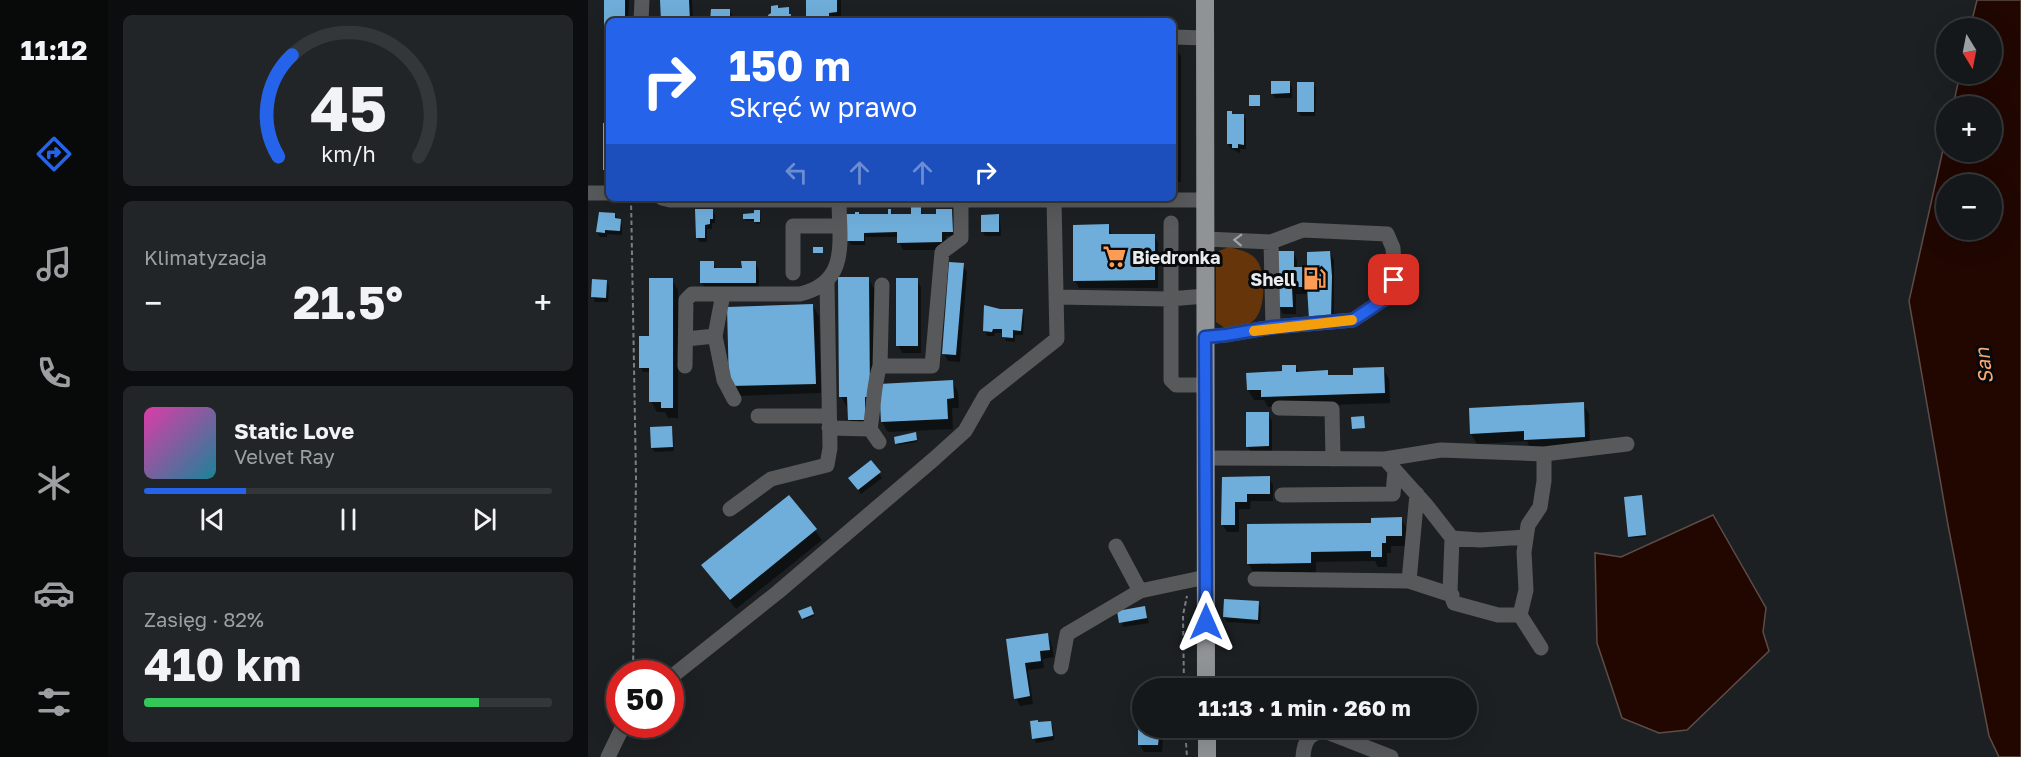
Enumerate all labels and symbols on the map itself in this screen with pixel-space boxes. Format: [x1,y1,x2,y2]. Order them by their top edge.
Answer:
north arrow [1936,18,2002,84]
one-way arrow [1234,234,1243,247]
supermarket icon: Biedronka [1101,244,1127,270]
place label: Biedronka [1132,246,1220,268]
pin [1368,254,1419,305]
fuel station icon: Shell [1301,266,1327,292]
place label: Shell [1250,268,1296,290]
water label: San [1969,346,1997,386]
position arrow [1174,590,1238,654]
speed limit sign: 50 [606,660,684,738]

